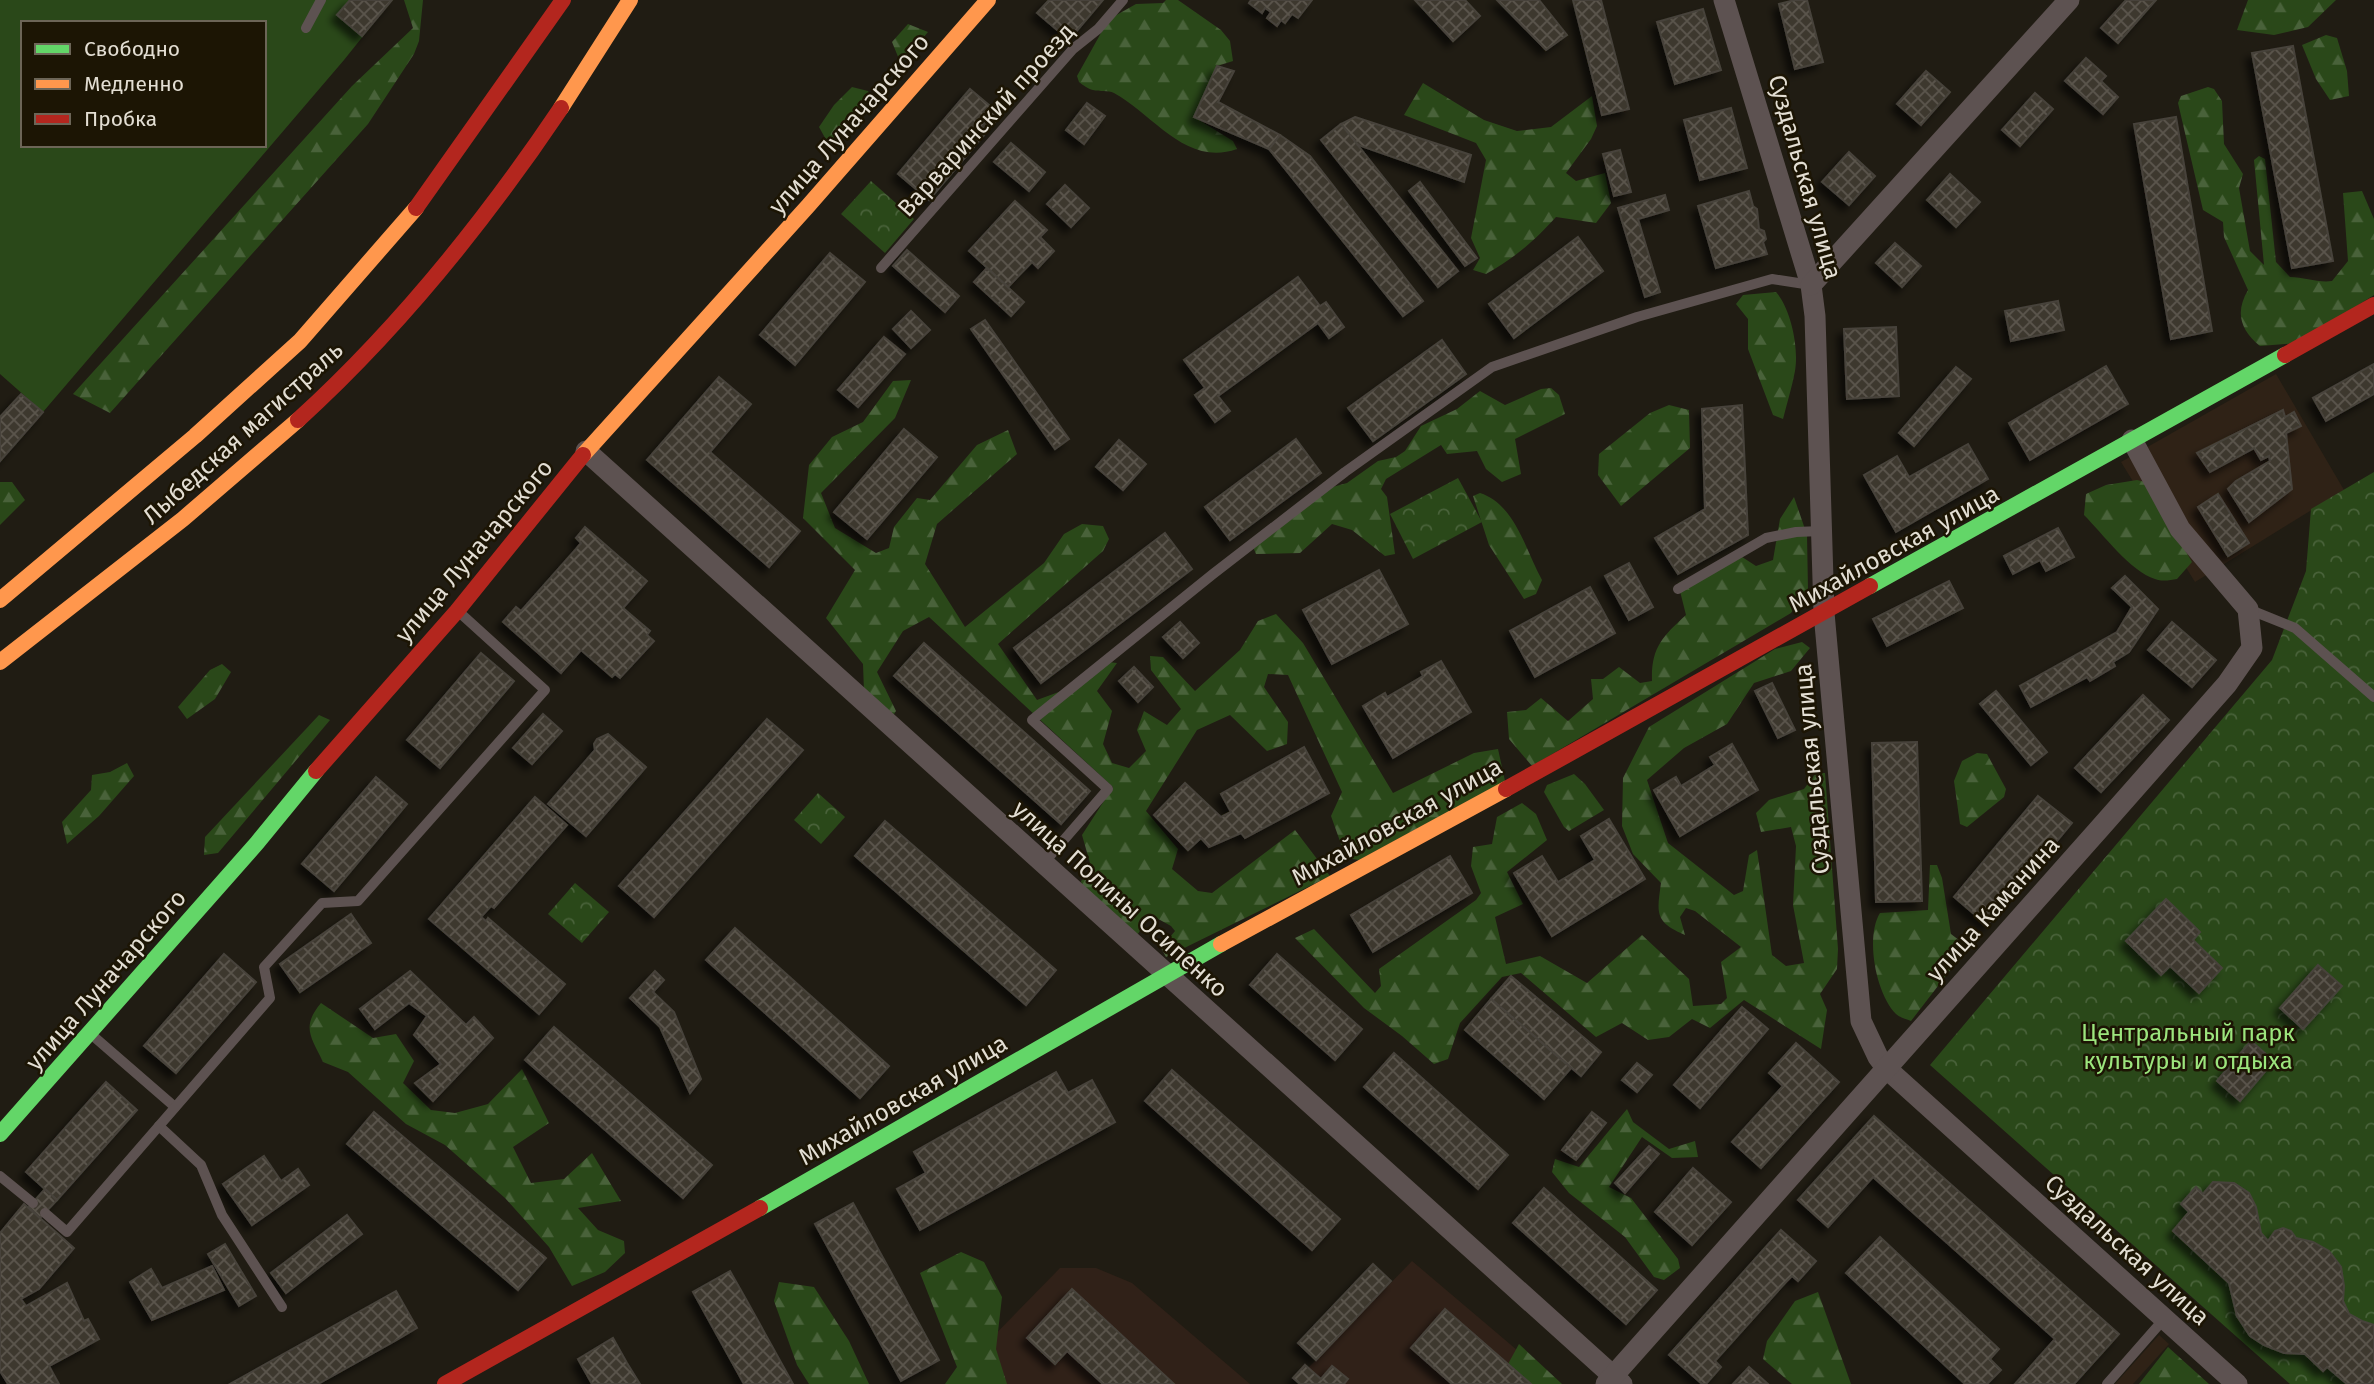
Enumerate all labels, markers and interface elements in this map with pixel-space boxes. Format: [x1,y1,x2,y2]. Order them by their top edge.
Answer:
street label: Варваринский проезд [892,18,1080,222]
legend [21,21,266,147]
street label: улица Луначарского [763,28,935,220]
text: Свободно [84,36,180,62]
text: Медленно [84,71,184,97]
street label: Суздальская улица [1762,72,1848,282]
text: Пробка [84,106,157,132]
street label: Лыбедская магистраль [137,336,349,530]
street label: улица Луначарского [389,454,559,648]
street label: Михайловская улица [1784,480,2004,618]
street label: Суздальская улица [1789,663,1835,875]
street label: Михайловская улица [1287,753,1507,891]
street label: улица Полины Осипенко [1007,795,1233,1003]
street label: улица Каманина [1921,831,2065,987]
street label: улица Луначарского [20,884,192,1076]
park label: Центральный парк культуры и отдыха [2081,1019,2295,1075]
street label: Михайловская улица [794,1029,1012,1171]
street label: Суздальская улица [2039,1169,2215,1331]

